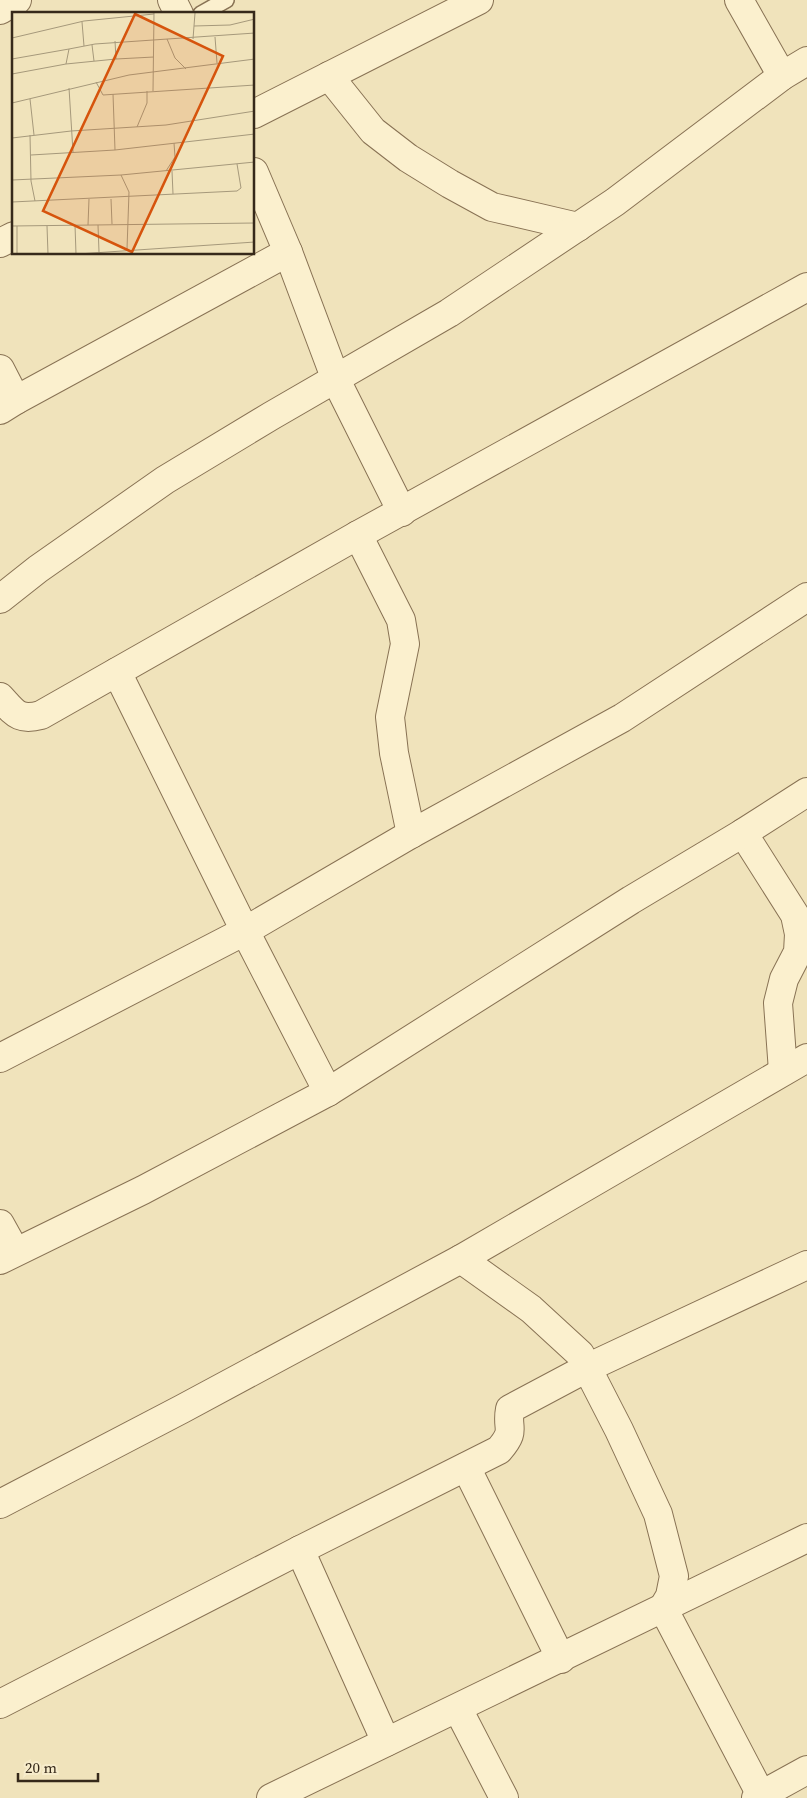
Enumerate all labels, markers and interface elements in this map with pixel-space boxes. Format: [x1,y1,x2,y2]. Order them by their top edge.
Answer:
inset map [12,12,255,255]
scale bar [18,1750,98,1782]
text: 20 m [25,1757,57,1778]

